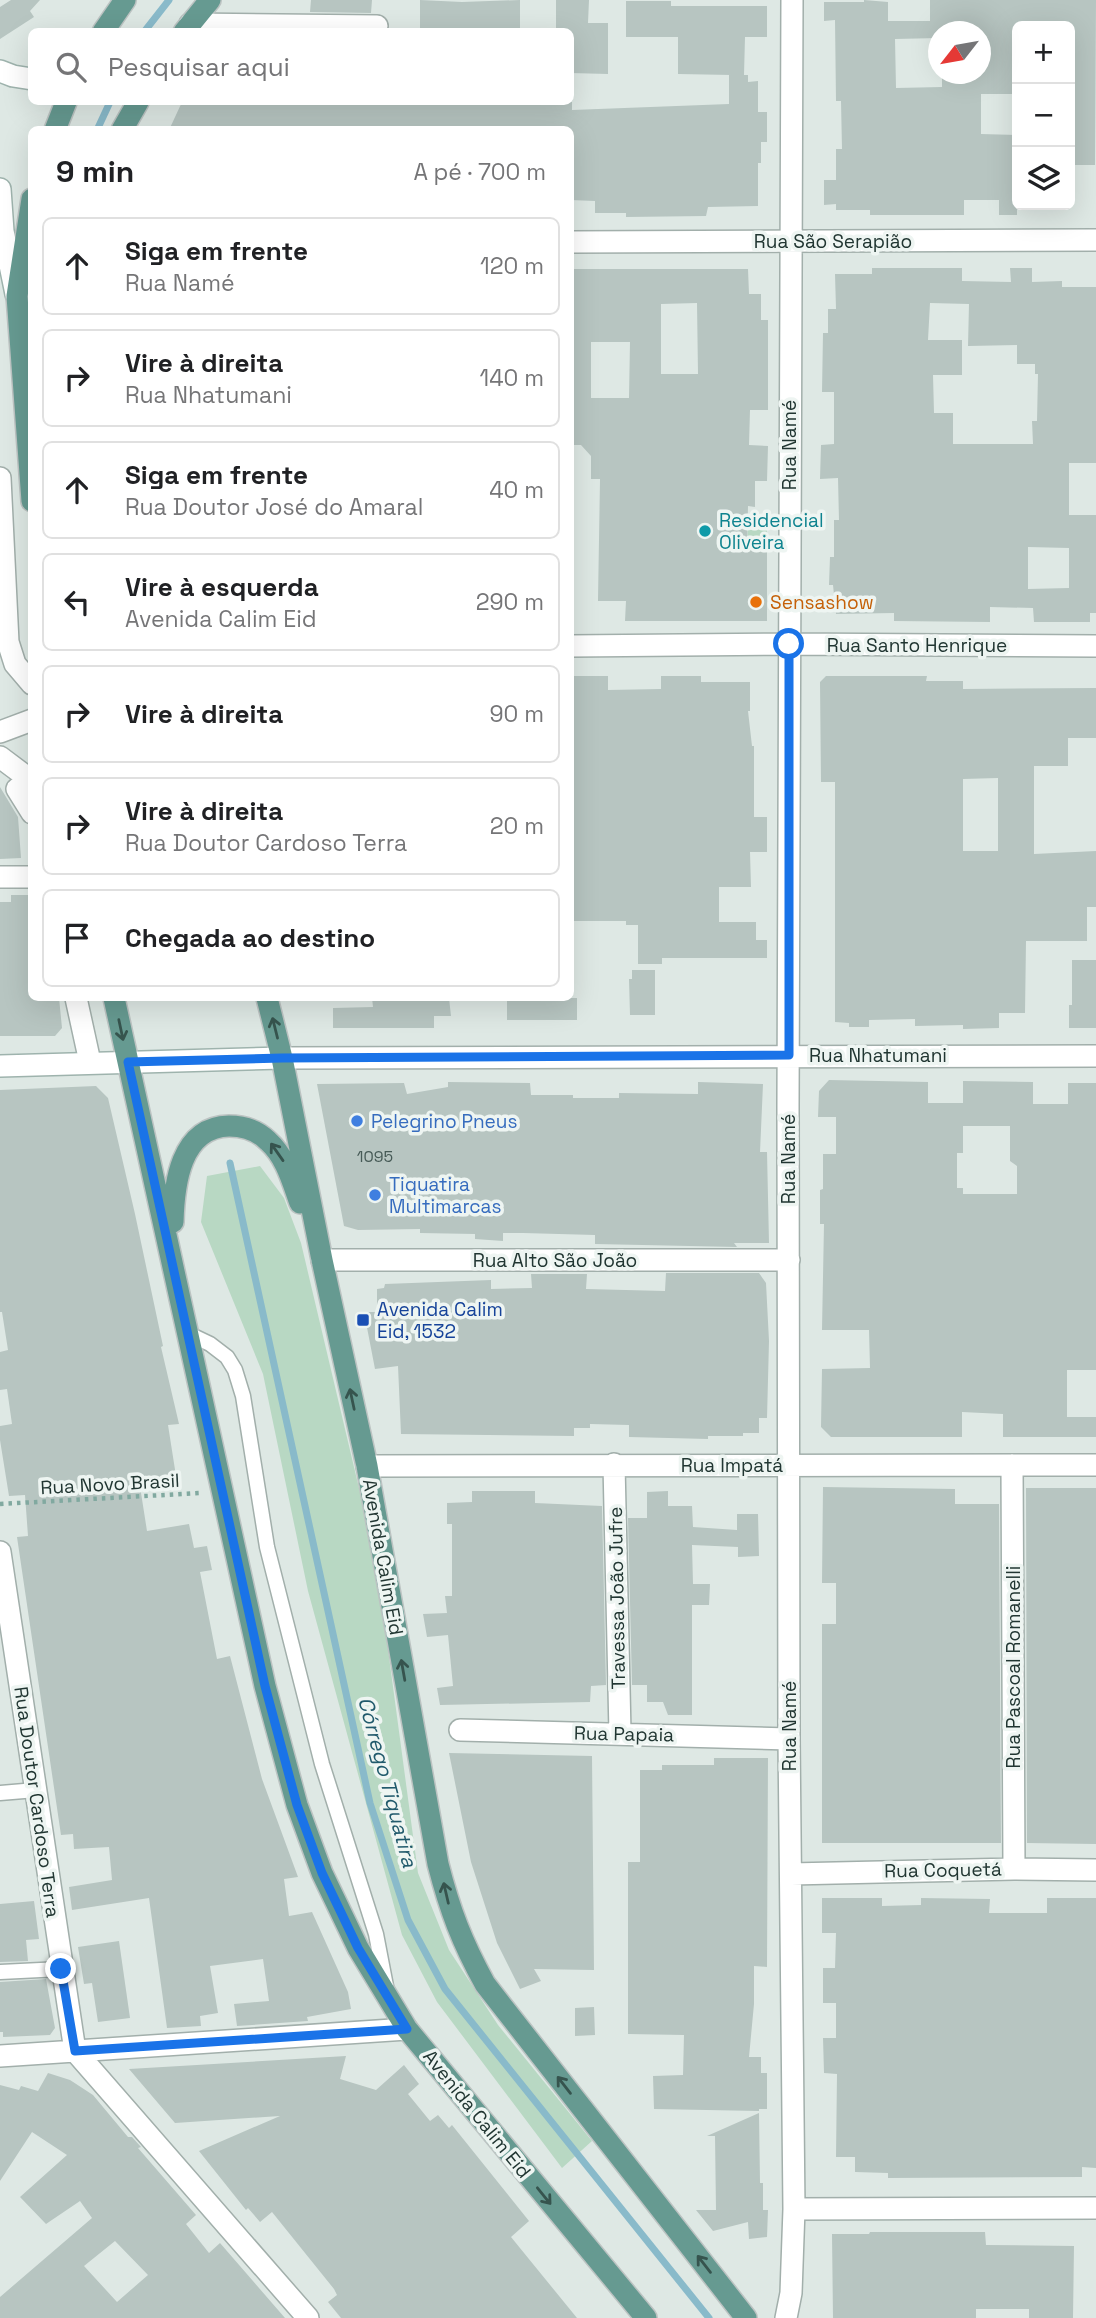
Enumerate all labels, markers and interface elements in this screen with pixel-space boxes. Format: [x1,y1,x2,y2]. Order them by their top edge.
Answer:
north arrow [928,21,991,84]
map controls [1012,21,1075,210]
button: + [1012,21,1075,84]
search box [28,28,574,105]
icon: search [52,48,90,86]
text: Pesquisar aqui [108,50,290,84]
button: − [1012,84,1075,147]
button: layers [1012,147,1075,210]
text: 9 min [56,152,134,191]
text: A pé · 700 m [413,157,546,187]
street label: Rua São Serapião [754,229,912,254]
text: Siga em frente [125,234,308,268]
icon: ahead [58,247,96,285]
text: 120 m [480,251,544,281]
text: Rua Namé [125,268,235,298]
text: Vire à direita [125,346,283,380]
icon: right [58,359,96,397]
text: 140 m [480,363,544,393]
text: Rua Nhatumani [125,380,292,410]
street label: Rua Namé [777,400,802,490]
text: Siga em frente [125,458,308,492]
icon: ahead [58,471,96,509]
text: 40 m [489,475,544,505]
text: Rua Doutor José do Amaral [125,492,423,522]
place label: Residencial Oliveira [719,508,824,555]
marker: Residencial Oliveira [697,523,713,539]
text: Vire à esquerda [125,570,319,604]
icon: left [58,583,96,621]
text: 290 m [476,587,544,617]
place label: Sensashow [770,590,874,615]
marker: Sensashow [748,594,764,610]
text: Avenida Calim Eid [125,604,317,634]
route start [773,628,804,659]
street label: Rua Santo Henrique [827,633,1007,658]
icon: right [58,695,96,733]
text: Vire à direita [125,697,283,731]
text: 90 m [489,699,544,729]
text: Vire à direita [125,794,283,828]
icon: right [58,807,96,845]
text: 20 m [490,811,544,841]
text: Rua Doutor Cardoso Terra [125,828,407,858]
icon: arrive [58,919,96,957]
text: Chegada ao destino [125,921,375,955]
one-way arrow [268,1017,281,1040]
one-way arrow [115,1018,129,1041]
street label: Rua Nhatumani [809,1043,947,1068]
place label: Pelegrino Pneus [371,1109,518,1134]
marker: Pelegrino Pneus [349,1113,365,1129]
street label: Rua Namé [776,1114,801,1204]
one-way arrow [270,1143,284,1162]
house number: 1095 [357,1146,393,1167]
place label: Tiquatira Multimarcas [389,1172,501,1219]
marker: Tiquatira Multimarcas [367,1187,383,1203]
street label: Rua Alto São João [473,1248,637,1273]
place label: Avenida Calim Eid, 1532 [377,1297,503,1344]
marker: Avenida Calim Eid, 1532 [355,1312,371,1328]
one-way arrow [345,1388,359,1411]
street label: Rua Impatá [681,1453,783,1478]
street label: Rua Novo Brasil [40,1468,180,1500]
street label: Avenida Calim Eid [357,1477,409,1637]
street label: Travessa João Jufre [603,1507,631,1689]
street label: Rua Pascoal Romanelli [1001,1566,1026,1768]
one-way arrow [396,1659,410,1682]
street label: Rua Namé [777,1681,802,1771]
street label: Rua Doutor Cardoso Terra [8,1685,66,1919]
water label: Córrego Tiquatira [352,1694,424,1871]
street label: Rua Papaia [574,1721,674,1747]
street label: Rua Coquetá [884,1856,1002,1884]
one-way arrow [438,1882,452,1905]
route end [45,1953,76,1984]
street label: Avenida Calim Eid [417,2045,537,2183]
one-way arrow [556,2076,571,2095]
one-way arrow [537,2186,552,2204]
one-way arrow [696,2256,711,2274]

